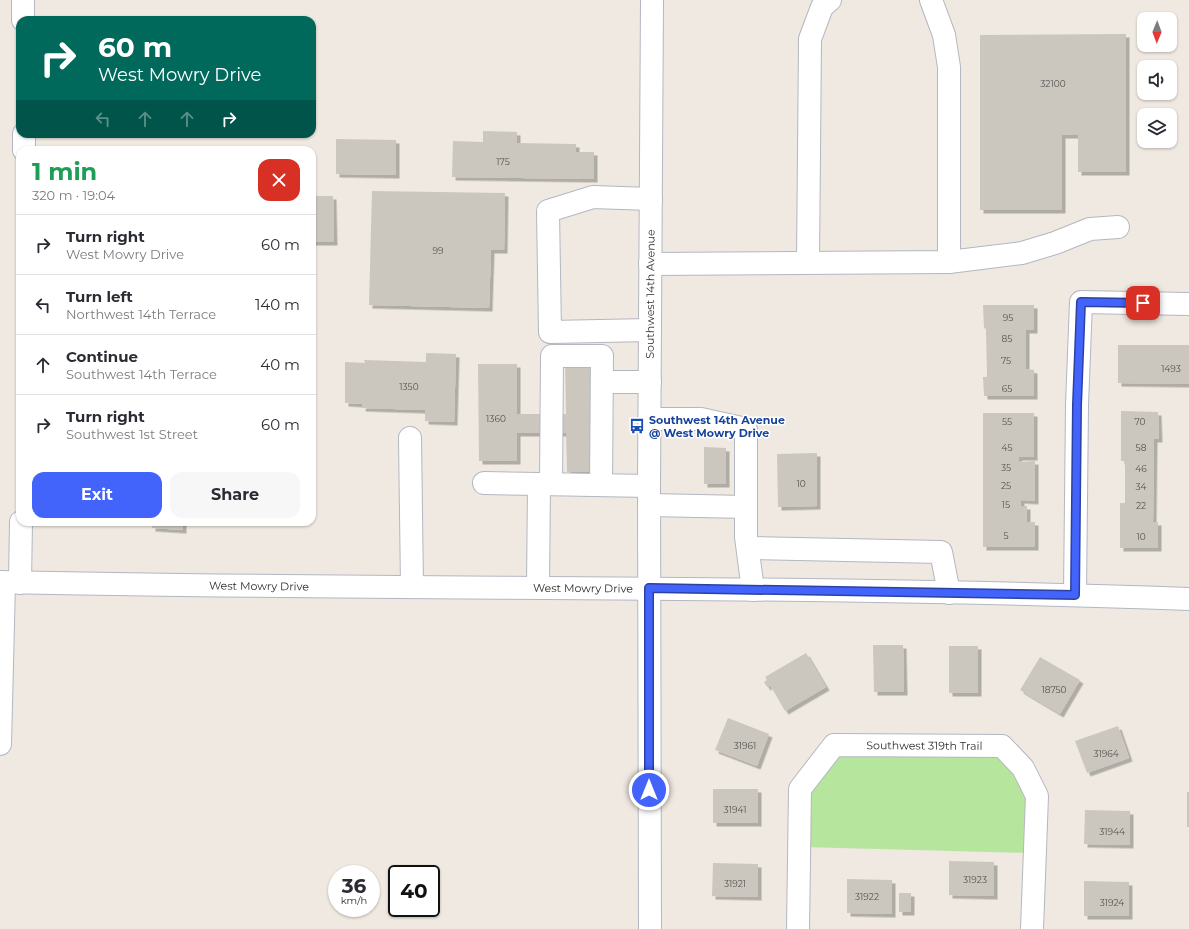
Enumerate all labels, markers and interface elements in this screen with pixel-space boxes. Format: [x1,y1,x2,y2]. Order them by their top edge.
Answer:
north arrow [1137,12,1177,52]
map controls [1137,12,1177,148]
text: 60 m [98,30,172,64]
icon: right [32,32,84,84]
button: sound [1137,60,1177,100]
text: West Mowry Drive [98,64,261,86]
house number: 32100 [1040,78,1066,89]
icon: left [92,108,114,130]
icon: ahead [134,108,156,130]
icon: ahead [176,108,198,130]
icon: right [218,108,240,130]
button: layers [1137,108,1177,148]
house number: 175 [496,156,510,167]
text: 1 min [32,157,97,186]
button: close [258,159,300,201]
text: 320 m · 19:04 [32,187,115,203]
text: Turn right [66,227,145,246]
street label: Southwest 14th Avenue [643,229,658,359]
icon: right [32,234,54,256]
text: 60 m [261,235,300,254]
house number: 99 [433,245,444,256]
text: West Mowry Drive [66,246,184,262]
pin [1126,286,1160,320]
text: Turn left [66,287,133,306]
icon: arrive [1132,292,1154,314]
icon: left [32,294,54,316]
text: 140 m [255,295,300,314]
text: Northwest 14th Terrace [66,306,216,322]
house number: 95 [1003,312,1013,323]
house number: 85 [1002,333,1012,344]
text: Continue [66,347,138,366]
icon: ahead [32,354,54,376]
text: 40 m [260,355,300,374]
house number: 75 [1001,355,1011,366]
house number: 1493 [1161,363,1181,374]
text: Southwest 14th Terrace [66,366,217,382]
house number: 1350 [399,381,419,392]
house number: 65 [1002,383,1012,394]
text: Turn right [66,407,145,426]
house number: 1360 [486,413,506,424]
place label: Southwest 14th Avenue @ West Mowry Drive [649,413,785,440]
icon: right [32,414,54,436]
text: 60 m [261,415,300,434]
house number: 55 [1002,416,1012,427]
house number: 70 [1134,416,1146,427]
bus stop icon: Southwest 14th Avenue @ West Mowry Drive [628,417,646,435]
text: Southwest 1st Street [66,426,198,442]
house number: 45 [1001,442,1013,453]
house number: 58 [1136,442,1147,453]
house number: 35 [1001,462,1011,473]
house number: 46 [1135,463,1147,474]
button: Exit [32,472,162,518]
button: Share [170,472,300,518]
house number: 10 [796,478,806,489]
house number: 25 [1001,480,1011,491]
house number: 34 [1135,481,1147,492]
house number: 15 [1002,499,1010,510]
house number: 22 [1136,500,1146,511]
house number: 5 [1003,530,1009,541]
house number: 10 [1136,531,1146,542]
street label: West Mowry Drive [209,578,309,593]
street label: West Mowry Drive [533,581,633,596]
house number: 18750 [1041,684,1067,695]
street label: Southwest 319th Trail [866,738,983,753]
house number: 31961 [734,740,756,751]
house number: 31964 [1093,748,1119,759]
position arrow [628,769,670,811]
house number: 31941 [724,804,746,815]
house number: 31944 [1099,826,1125,837]
speed limit sign: 40 [388,865,440,917]
text: 36 [342,874,366,898]
house number: 31923 [963,874,987,885]
house number: 31921 [724,878,746,889]
house number: 31922 [855,891,879,902]
text: km/h [341,894,367,907]
house number: 31924 [1100,897,1124,908]

